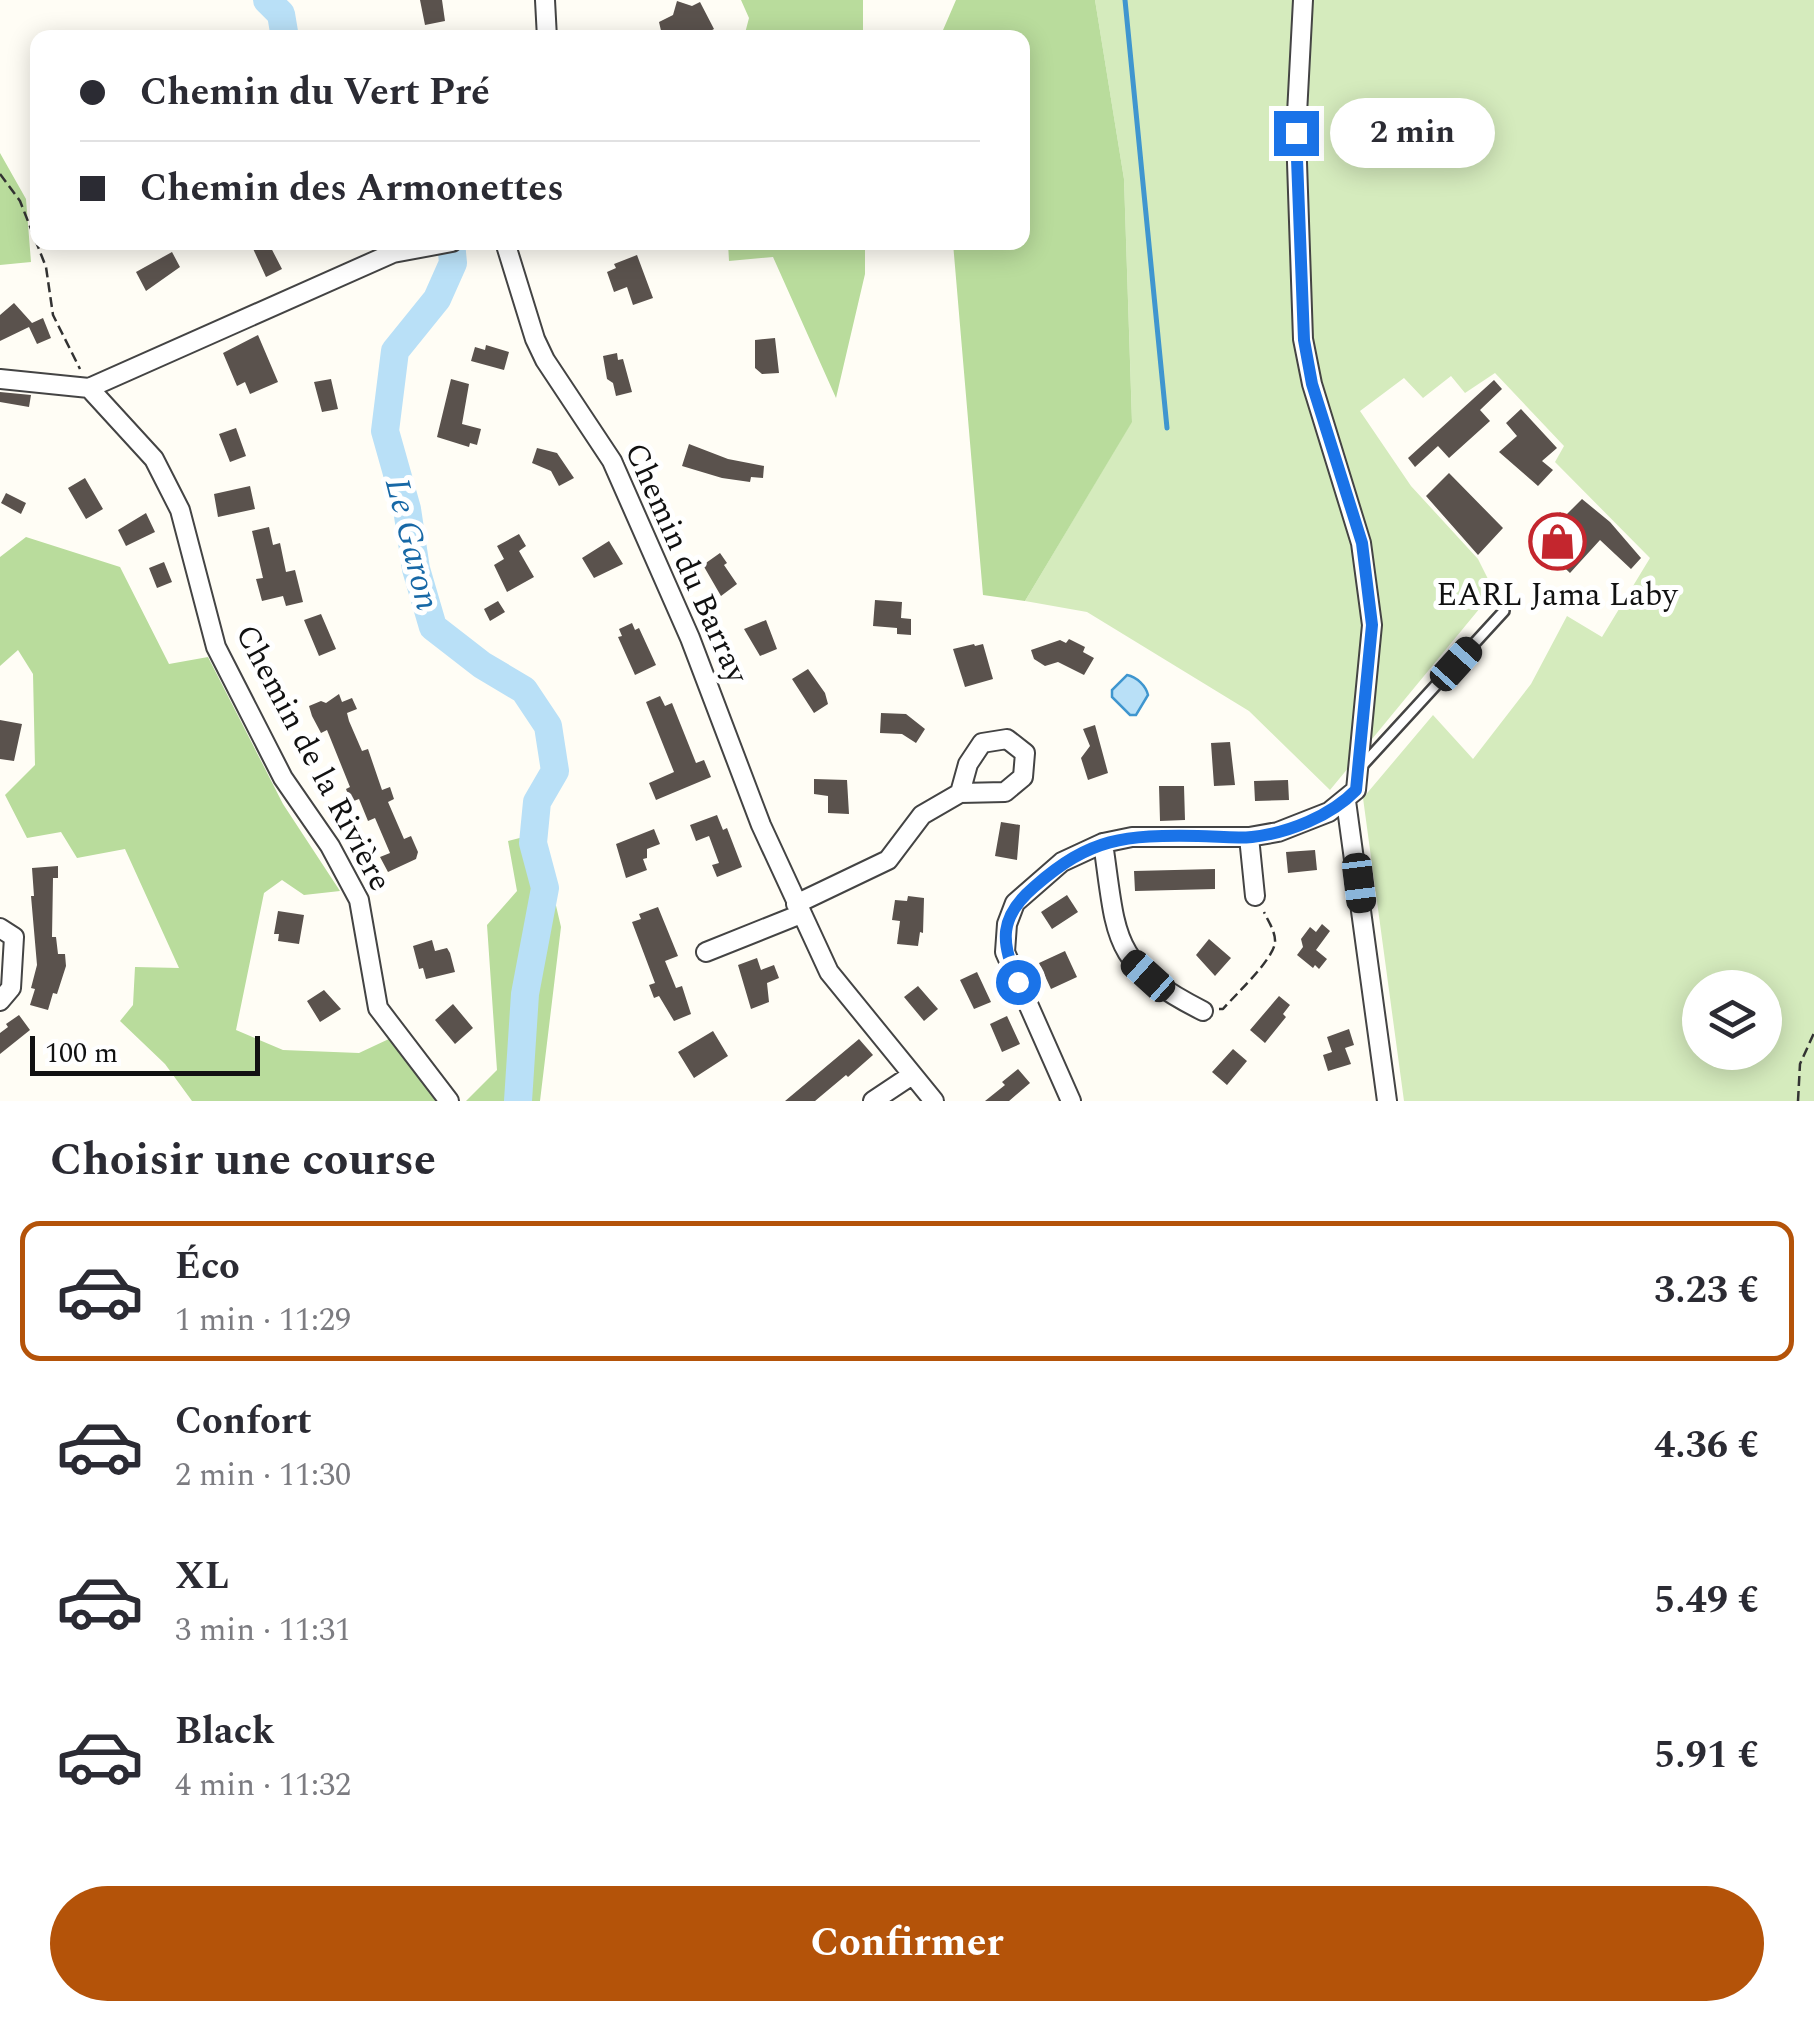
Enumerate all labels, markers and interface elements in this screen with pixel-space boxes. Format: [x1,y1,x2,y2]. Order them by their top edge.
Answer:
text: Chemin du Vert Pré [140,64,490,122]
callout: 2 min [1331,98,1496,168]
text: 2 min [1370,108,1455,157]
route end [1274,111,1319,156]
text: Chemin des Armonettes [140,160,564,218]
street label: Chemin du Barray [611,435,762,693]
water label: Le Garon [370,472,454,616]
shop icon: EARL Jama Laby [1527,511,1587,571]
place label: EARL Jama Laby [1436,571,1679,620]
street label: Chemin de la Rivière [222,616,404,900]
car [1425,632,1487,696]
car [1340,851,1378,915]
car [1116,945,1180,1007]
route start [996,960,1041,1005]
map controls [1682,970,1782,1070]
button: layers [1682,970,1782,1070]
scale bar [30,1031,260,1076]
text: 100 m [45,1032,118,1075]
text: Choisir une course [50,1126,436,1195]
text: Éco [175,1238,240,1296]
icon: car [55,1246,145,1336]
text: 3.23 € [1654,1262,1759,1320]
text: 1 min · 11:29 [175,1296,351,1345]
text: Confort [175,1393,312,1451]
icon: car [55,1401,145,1491]
text: 4.36 € [1654,1417,1759,1475]
text: 2 min · 11:30 [175,1451,351,1500]
text: XL [175,1548,229,1606]
icon: car [55,1556,145,1646]
text: 5.49 € [1654,1572,1759,1630]
text: 3 min · 11:31 [175,1606,351,1655]
text: Black [175,1703,275,1761]
icon: car [55,1711,145,1801]
text: 5.91 € [1654,1727,1759,1785]
text: 4 min · 11:32 [175,1761,351,1810]
button: Confirmer [50,1886,1764,2001]

